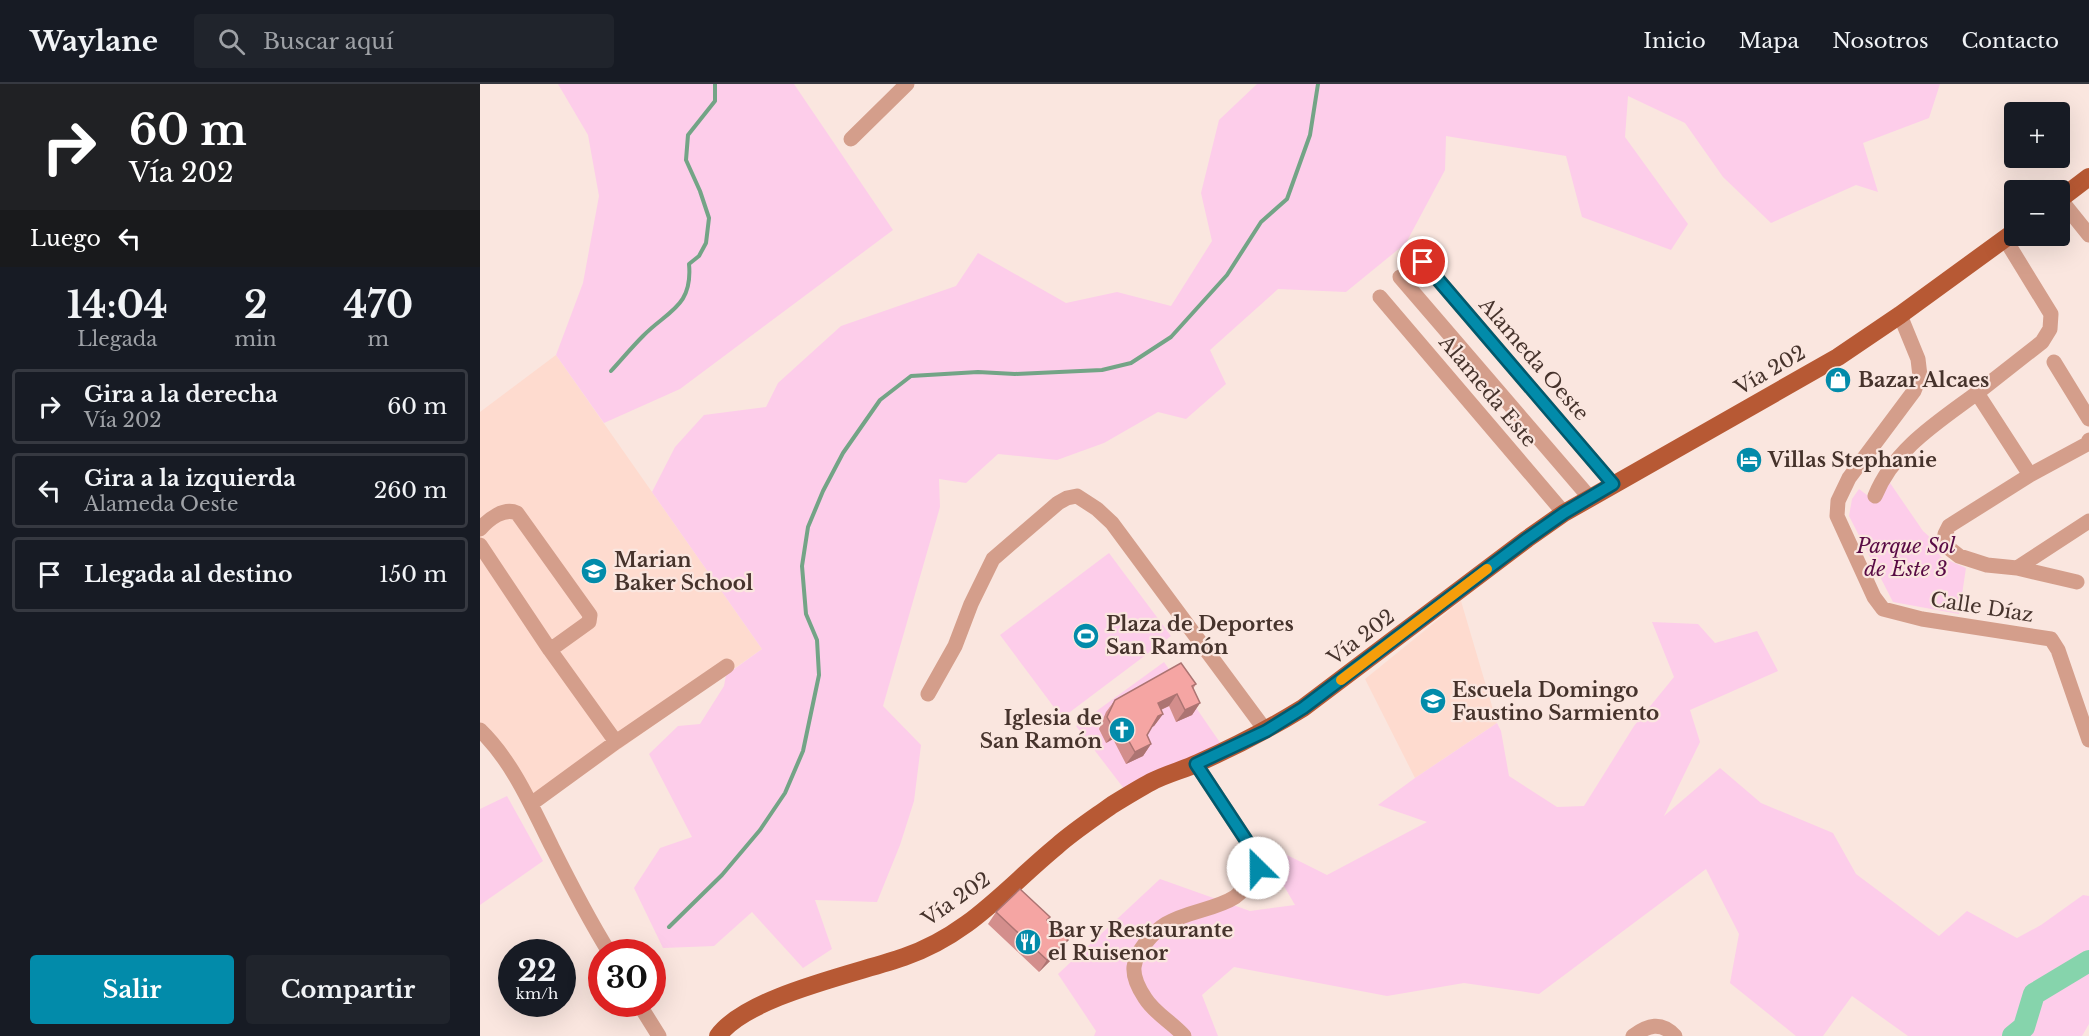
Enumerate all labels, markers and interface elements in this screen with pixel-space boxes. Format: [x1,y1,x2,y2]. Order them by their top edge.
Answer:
search box [194,14,614,68]
text: Waylane [30,24,158,59]
icon: search [215,25,248,58]
text: Buscar aquí [263,28,394,55]
text: Inicio [1643,28,1706,54]
text: Mapa [1739,28,1799,54]
text: Nosotros [1832,28,1928,54]
text: Contacto [1961,28,2059,54]
map controls [2004,102,2070,246]
button: + [2004,102,2070,168]
text: 60 m [129,104,247,156]
icon: right [30,108,108,186]
text: Vía 202 [129,156,234,189]
button: − [2004,180,2070,246]
icon: left [113,222,146,255]
text: Luego [30,225,101,252]
pin [1397,236,1448,287]
icon: arrive [1406,245,1439,278]
text: 14:04 [67,283,168,328]
text: 2 [244,283,267,328]
text: 470 [343,283,413,328]
street label: Alameda Oeste [1474,292,1594,425]
text: Llegada [77,327,157,351]
text: min [235,327,277,351]
text: m [368,327,389,351]
street label: Alameda Este [1434,329,1542,452]
street label: Vía 202 [1730,340,1810,400]
shop icon: Bazar Alcaes [1823,365,1853,395]
place label: Bazar Alcaes [1858,368,1989,392]
text: Gira a la derecha [84,381,278,408]
icon: right [33,390,66,423]
text: 60 m [387,393,447,420]
text: Vía 202 [84,408,161,432]
hotel icon: Villas Stephanie [1734,445,1764,475]
place label: Villas Stephanie [1767,448,1937,472]
text: Gira a la izquierda [84,465,296,492]
icon: left [33,474,66,507]
text: 260 m [374,477,447,504]
text: Alameda Oeste [84,492,239,516]
park label: Parque Sol de Este 3 [1856,534,1956,581]
place label: Marian Baker School [614,548,753,595]
school or university icon: Marian Baker School [579,556,609,586]
icon: arrive [33,558,66,591]
text: Llegada al destino [84,561,293,588]
text: 150 m [379,561,447,588]
street label: Calle Díaz [1929,587,2035,627]
street label: Vía 202 [1322,604,1399,671]
place label: Plaza de Deportes San Ramón [1106,612,1294,659]
sports icon: Plaza de Deportes San Ramón [1071,621,1101,651]
place label: Escuela Domingo Faustino Sarmiento [1452,678,1659,725]
school or university icon: Escuela Domingo Faustino Sarmiento [1418,686,1448,716]
place label: Iglesia de San Ramón [980,706,1102,753]
church icon: Iglesia de San Ramón [1107,715,1137,745]
position arrow [1226,836,1290,900]
street label: Vía 202 [917,867,995,932]
place label: Bar y Restaurante el Ruisenor [1048,918,1233,965]
restaurant icon: Bar y Restaurante el Ruisenor [1013,927,1043,957]
speed limit sign: 30 [588,939,666,1017]
text: 22 [517,952,557,989]
button: Salir [30,955,234,1024]
button: Compartir [246,955,450,1024]
text: km/h [516,984,558,1003]

